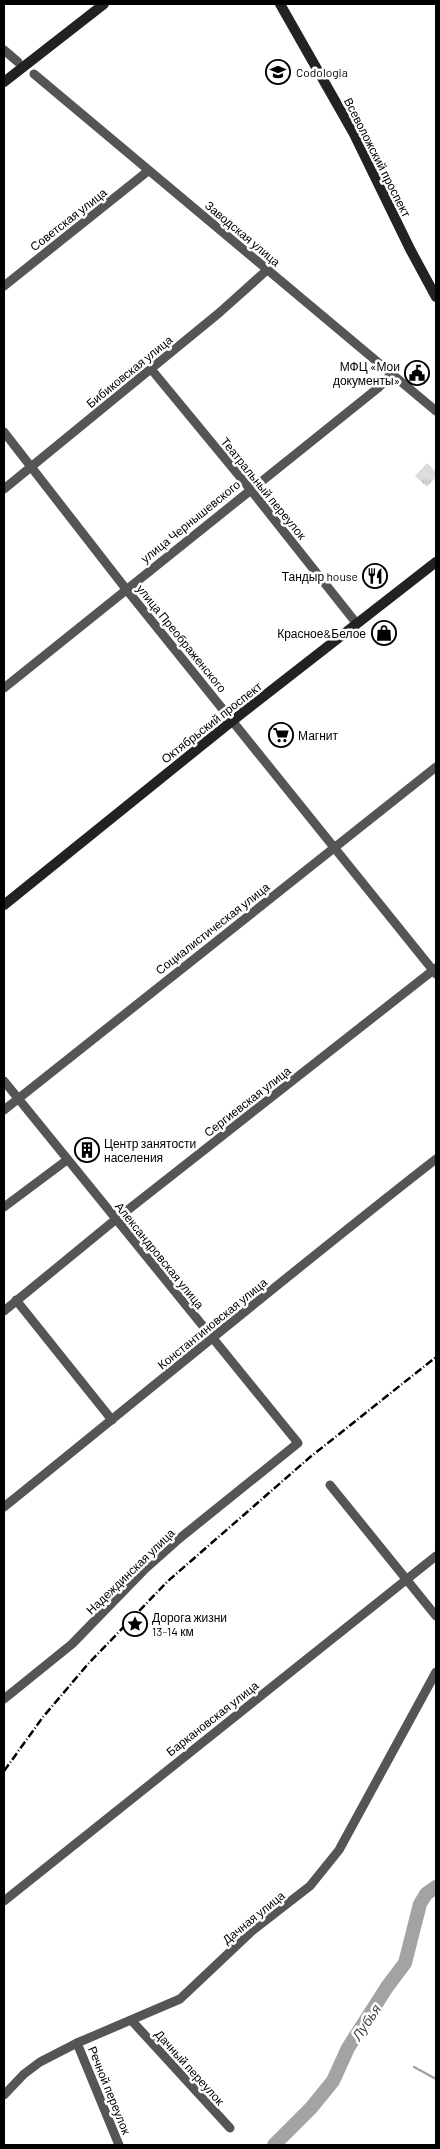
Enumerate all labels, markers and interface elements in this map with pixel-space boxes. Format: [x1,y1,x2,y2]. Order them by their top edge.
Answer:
school or university icon: Codologia [265,59,291,85]
place label: Codologia [296,65,348,79]
street label: Всеволожский проспект [341,95,414,220]
street label: Советская улица [27,185,110,254]
street label: Заводская улица [202,198,284,269]
street label: Бибиковская улица [83,332,176,411]
place label: МФЦ «Мои документы» [333,359,400,388]
public building icon: МФЦ «Мои документы» [404,360,430,386]
street label: Театральный переулок [218,434,310,543]
street label: улица Чернышевского [138,477,243,566]
restaurant icon: Тандыр house [362,563,388,589]
place label: Тандыр house [282,569,358,584]
street label: улица Преображенского [133,581,230,696]
shop icon: Красное&Белое [371,620,397,646]
place label: Красное&Белое [277,626,366,641]
street label: Октябрьский проспект [158,678,265,766]
supermarket icon: Магнит [268,722,294,748]
place label: Магнит [298,728,339,742]
street label: Социалистическая улица [152,879,273,978]
street label: Сергиевская улица [201,1063,294,1140]
place label: Центр занятости населения [104,1136,196,1164]
building icon: Центр занятости населения [74,1137,100,1163]
street label: Александровская улица [112,1199,208,1312]
street label: Константиновская улица [154,1274,270,1372]
street label: Надеждинская улица [83,1525,178,1618]
place label: Дорога жизни 13-14 км [152,1610,227,1638]
place icon: Дорога жизни 13-14 км [122,1611,148,1637]
street label: Баркановская улица [163,1677,262,1759]
street label: Дачная улица [219,1887,288,1947]
water label: Лубья [347,2000,384,2044]
street label: Дачный переулок [152,2027,228,2109]
street label: Речной переулок [85,2044,134,2137]

